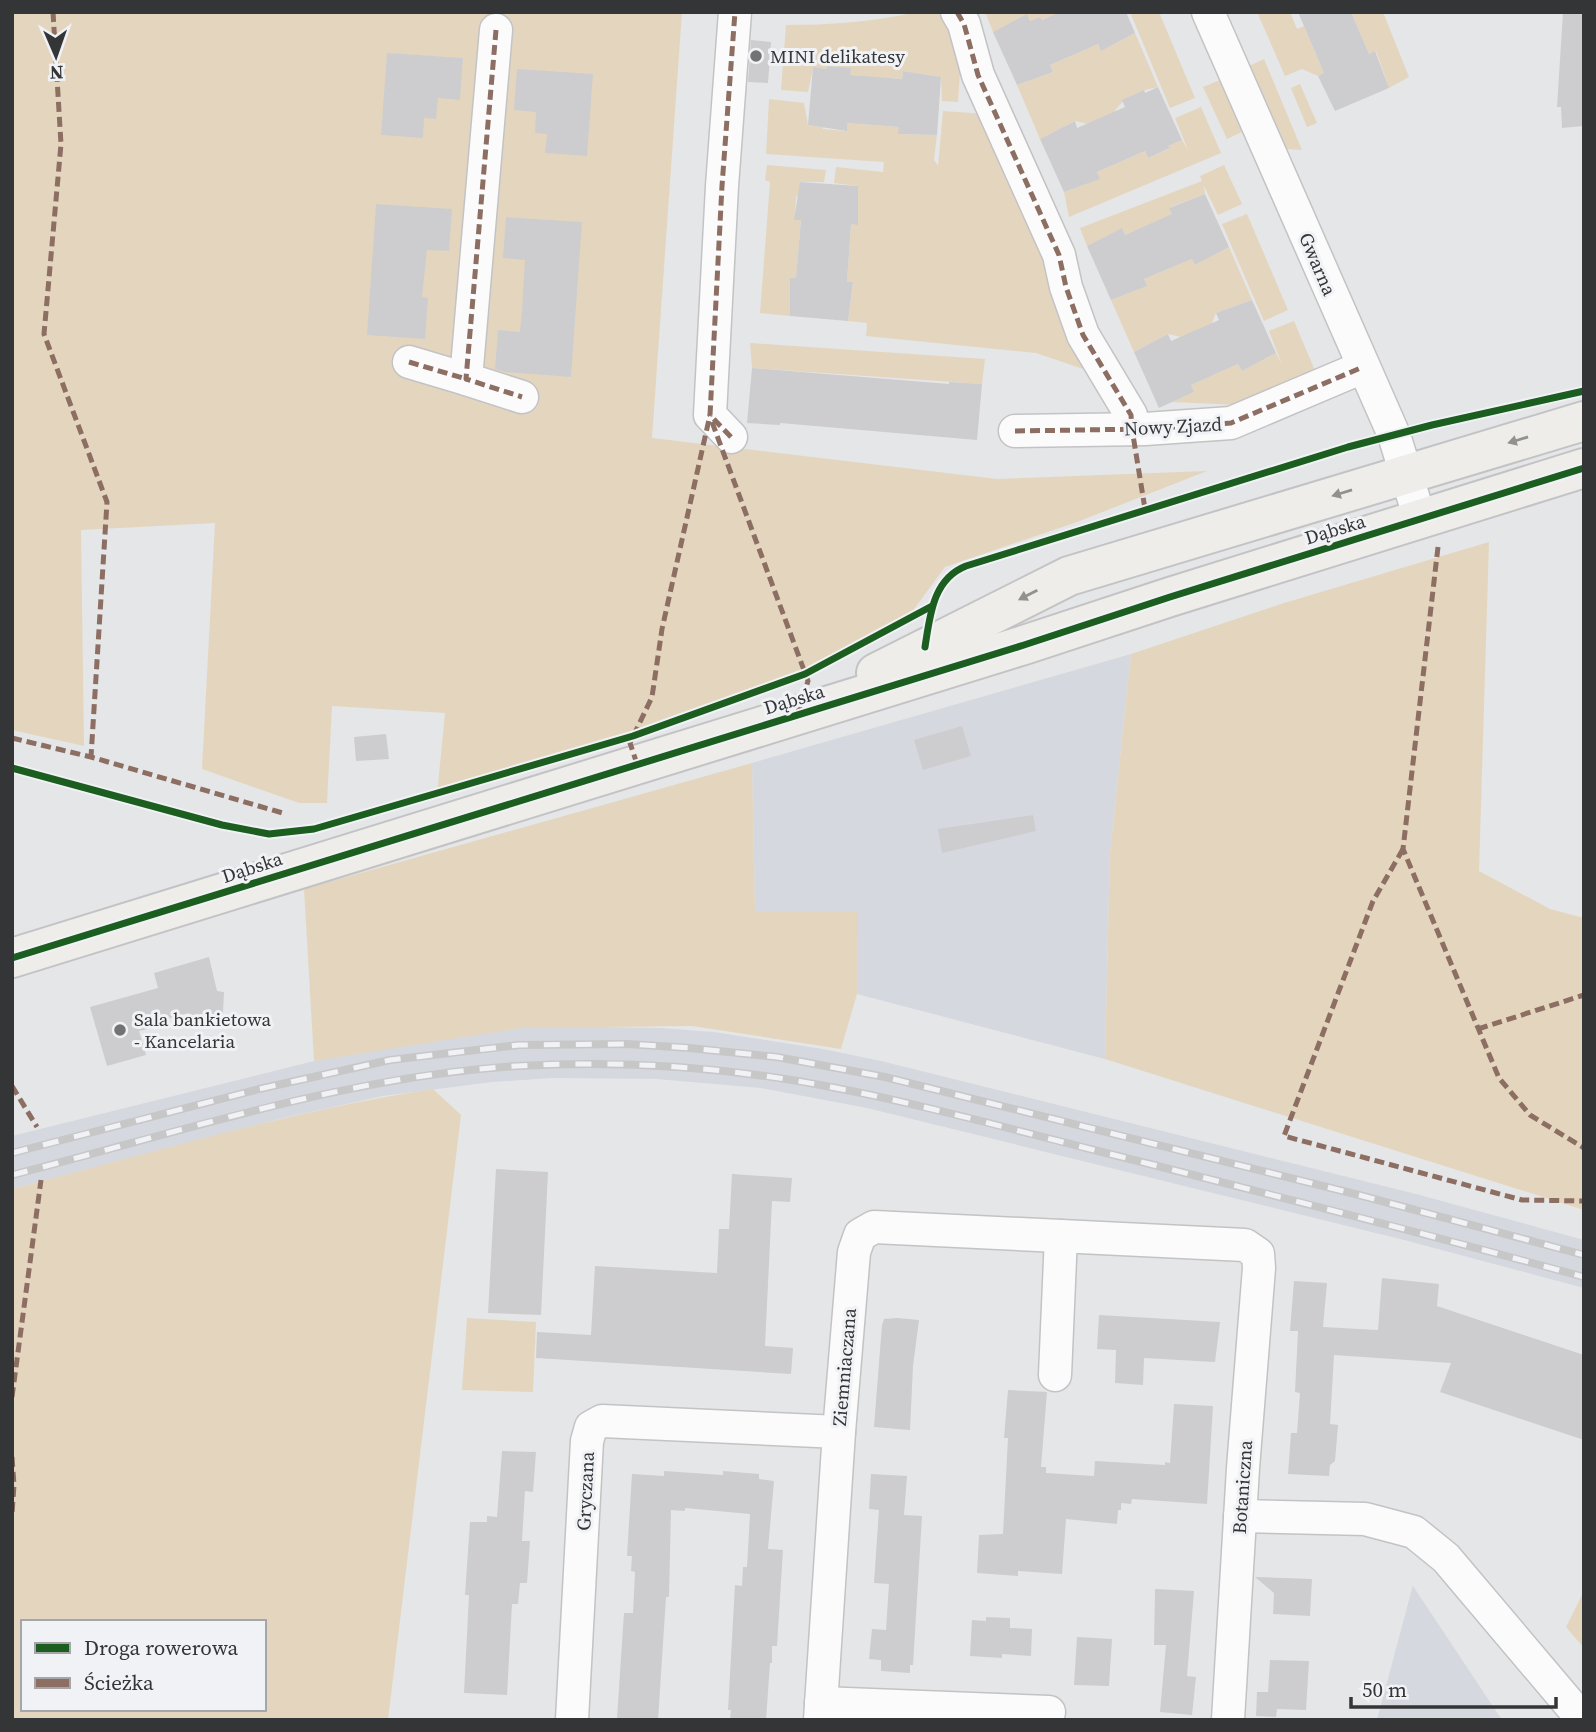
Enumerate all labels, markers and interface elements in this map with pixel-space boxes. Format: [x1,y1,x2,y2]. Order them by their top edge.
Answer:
north arrow [21,21,91,91]
place label: MINI delikatesy [770,43,905,69]
marker: MINI delikatesy [748,48,764,64]
text: N [49,60,64,86]
street label: Gwarna [1293,229,1343,300]
street label: Nowy Zjazd [1123,410,1223,442]
one-way arrow [1508,435,1529,445]
one-way arrow [1331,489,1352,499]
street label: Dąbska [1301,507,1369,551]
one-way arrow [1018,590,1038,601]
street label: Dąbska [760,677,828,721]
street label: Dąbska [218,845,286,889]
place label: Sala bankietowa - Kancelaria [134,1006,272,1054]
marker: Sala bankietowa - Kancelaria [112,1022,128,1038]
street label: Ziemniaczana [826,1307,862,1427]
street label: Botaniczna [1226,1439,1258,1535]
street label: Gryczana [570,1450,600,1531]
legend [21,1620,266,1711]
text: Droga rowerowa [84,1633,239,1662]
scale bar [1351,1666,1556,1710]
text: Ścieżka [84,1668,154,1697]
text: 50 m [1362,1675,1407,1704]

